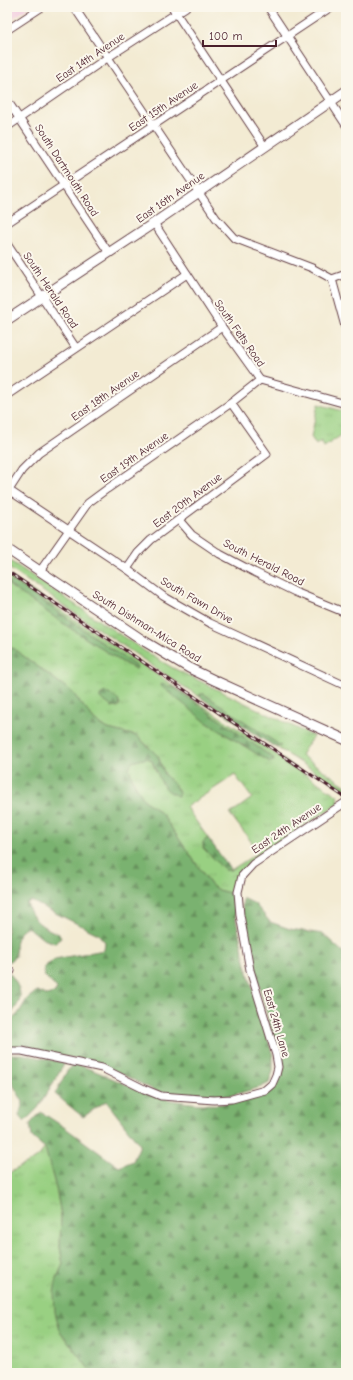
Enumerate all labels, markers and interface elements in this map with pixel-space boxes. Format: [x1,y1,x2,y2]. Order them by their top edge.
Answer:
scale bar [203,22,276,48]
text: 100 m [209,29,242,43]
street label: East 14th Avenue [54,30,127,85]
street label: East 15th Avenue [126,78,201,134]
street label: South Dartmouth Road [32,122,101,219]
street label: East 16th Avenue [134,169,207,226]
street label: South Herald Road [20,250,81,331]
street label: South Felts Road [212,297,268,370]
street label: East 18th Avenue [69,367,142,424]
street label: East 19th Avenue [98,429,171,486]
street label: East 20th Avenue [150,470,224,530]
street label: South Herald Road [221,536,307,589]
street label: South Fawn Drive [158,574,236,627]
street label: South Dishman-Mica Road [90,588,204,665]
street label: East 24th Avenue [249,800,324,856]
street label: East 24th Lane [261,988,293,1059]

